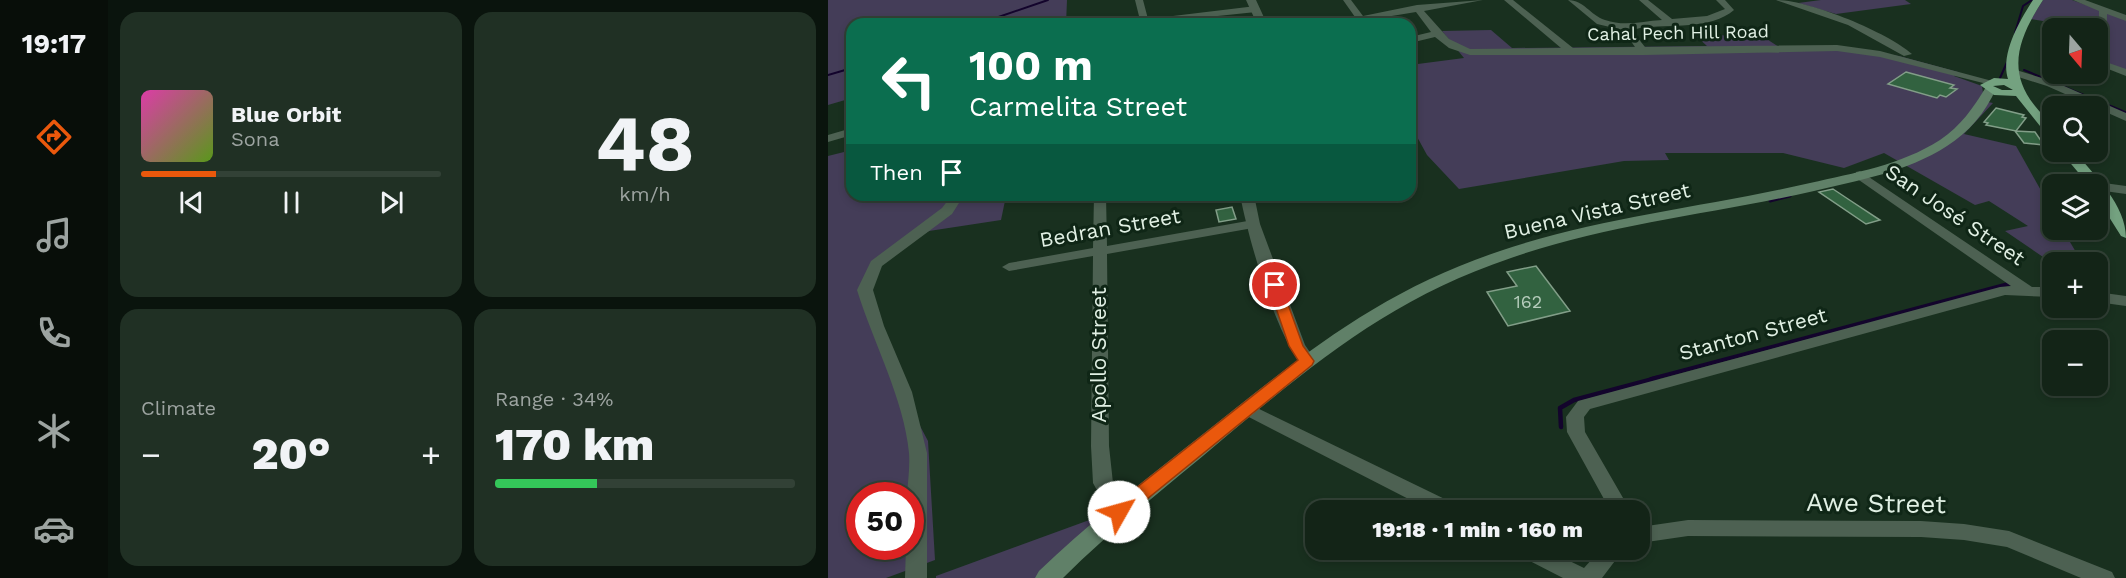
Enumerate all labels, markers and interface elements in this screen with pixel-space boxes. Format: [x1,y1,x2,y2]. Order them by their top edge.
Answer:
north arrow [2042,18,2108,84]
map controls [2042,18,2108,396]
street label: Cahal Pech Hill Road [1587,20,1769,45]
text: 19:17 [22,28,86,60]
text: 100 m [969,41,1093,90]
icon: left [870,42,948,120]
text: Carmelita Street [969,91,1187,123]
button: search [2042,96,2108,162]
text: 48 [595,97,695,189]
text: Blue Orbit [231,102,341,127]
icon: directions [33,116,75,158]
text: Sona [231,127,280,151]
icon: arrive [935,156,968,189]
street label: San José Street [1881,159,2030,271]
text: Then [870,160,923,185]
button: layers [2042,174,2108,240]
street label: Buena Vista Street [1501,177,1693,244]
text: km/h [619,182,671,206]
icon: previous [175,186,208,219]
icon: pause [275,186,308,219]
icon: next [375,186,408,219]
street label: Bedran Street [1038,203,1182,252]
icon: music [33,214,75,256]
button: + [2042,252,2108,318]
pin [1249,259,1300,310]
icon: arrive [1258,268,1291,301]
street label: Apollo Street [1086,287,1111,423]
house number: 162 [1514,291,1542,312]
street label: Stanton Street [1676,302,1830,365]
icon: phone [33,312,75,354]
button: − [2042,330,2108,396]
text: Range · 34% [495,387,613,411]
text: Climate [141,396,216,420]
icon: climate [33,410,75,452]
text: 170 km [495,418,654,471]
text: 20° [251,427,331,480]
text: − [141,435,161,474]
text: + [421,435,441,474]
position arrow [1087,480,1151,544]
speed limit sign: 50 [846,482,924,560]
street label: Awe Street [1806,487,1946,519]
icon: car [33,508,75,550]
text: 19:18 · 1 min · 160 m [1372,517,1583,542]

